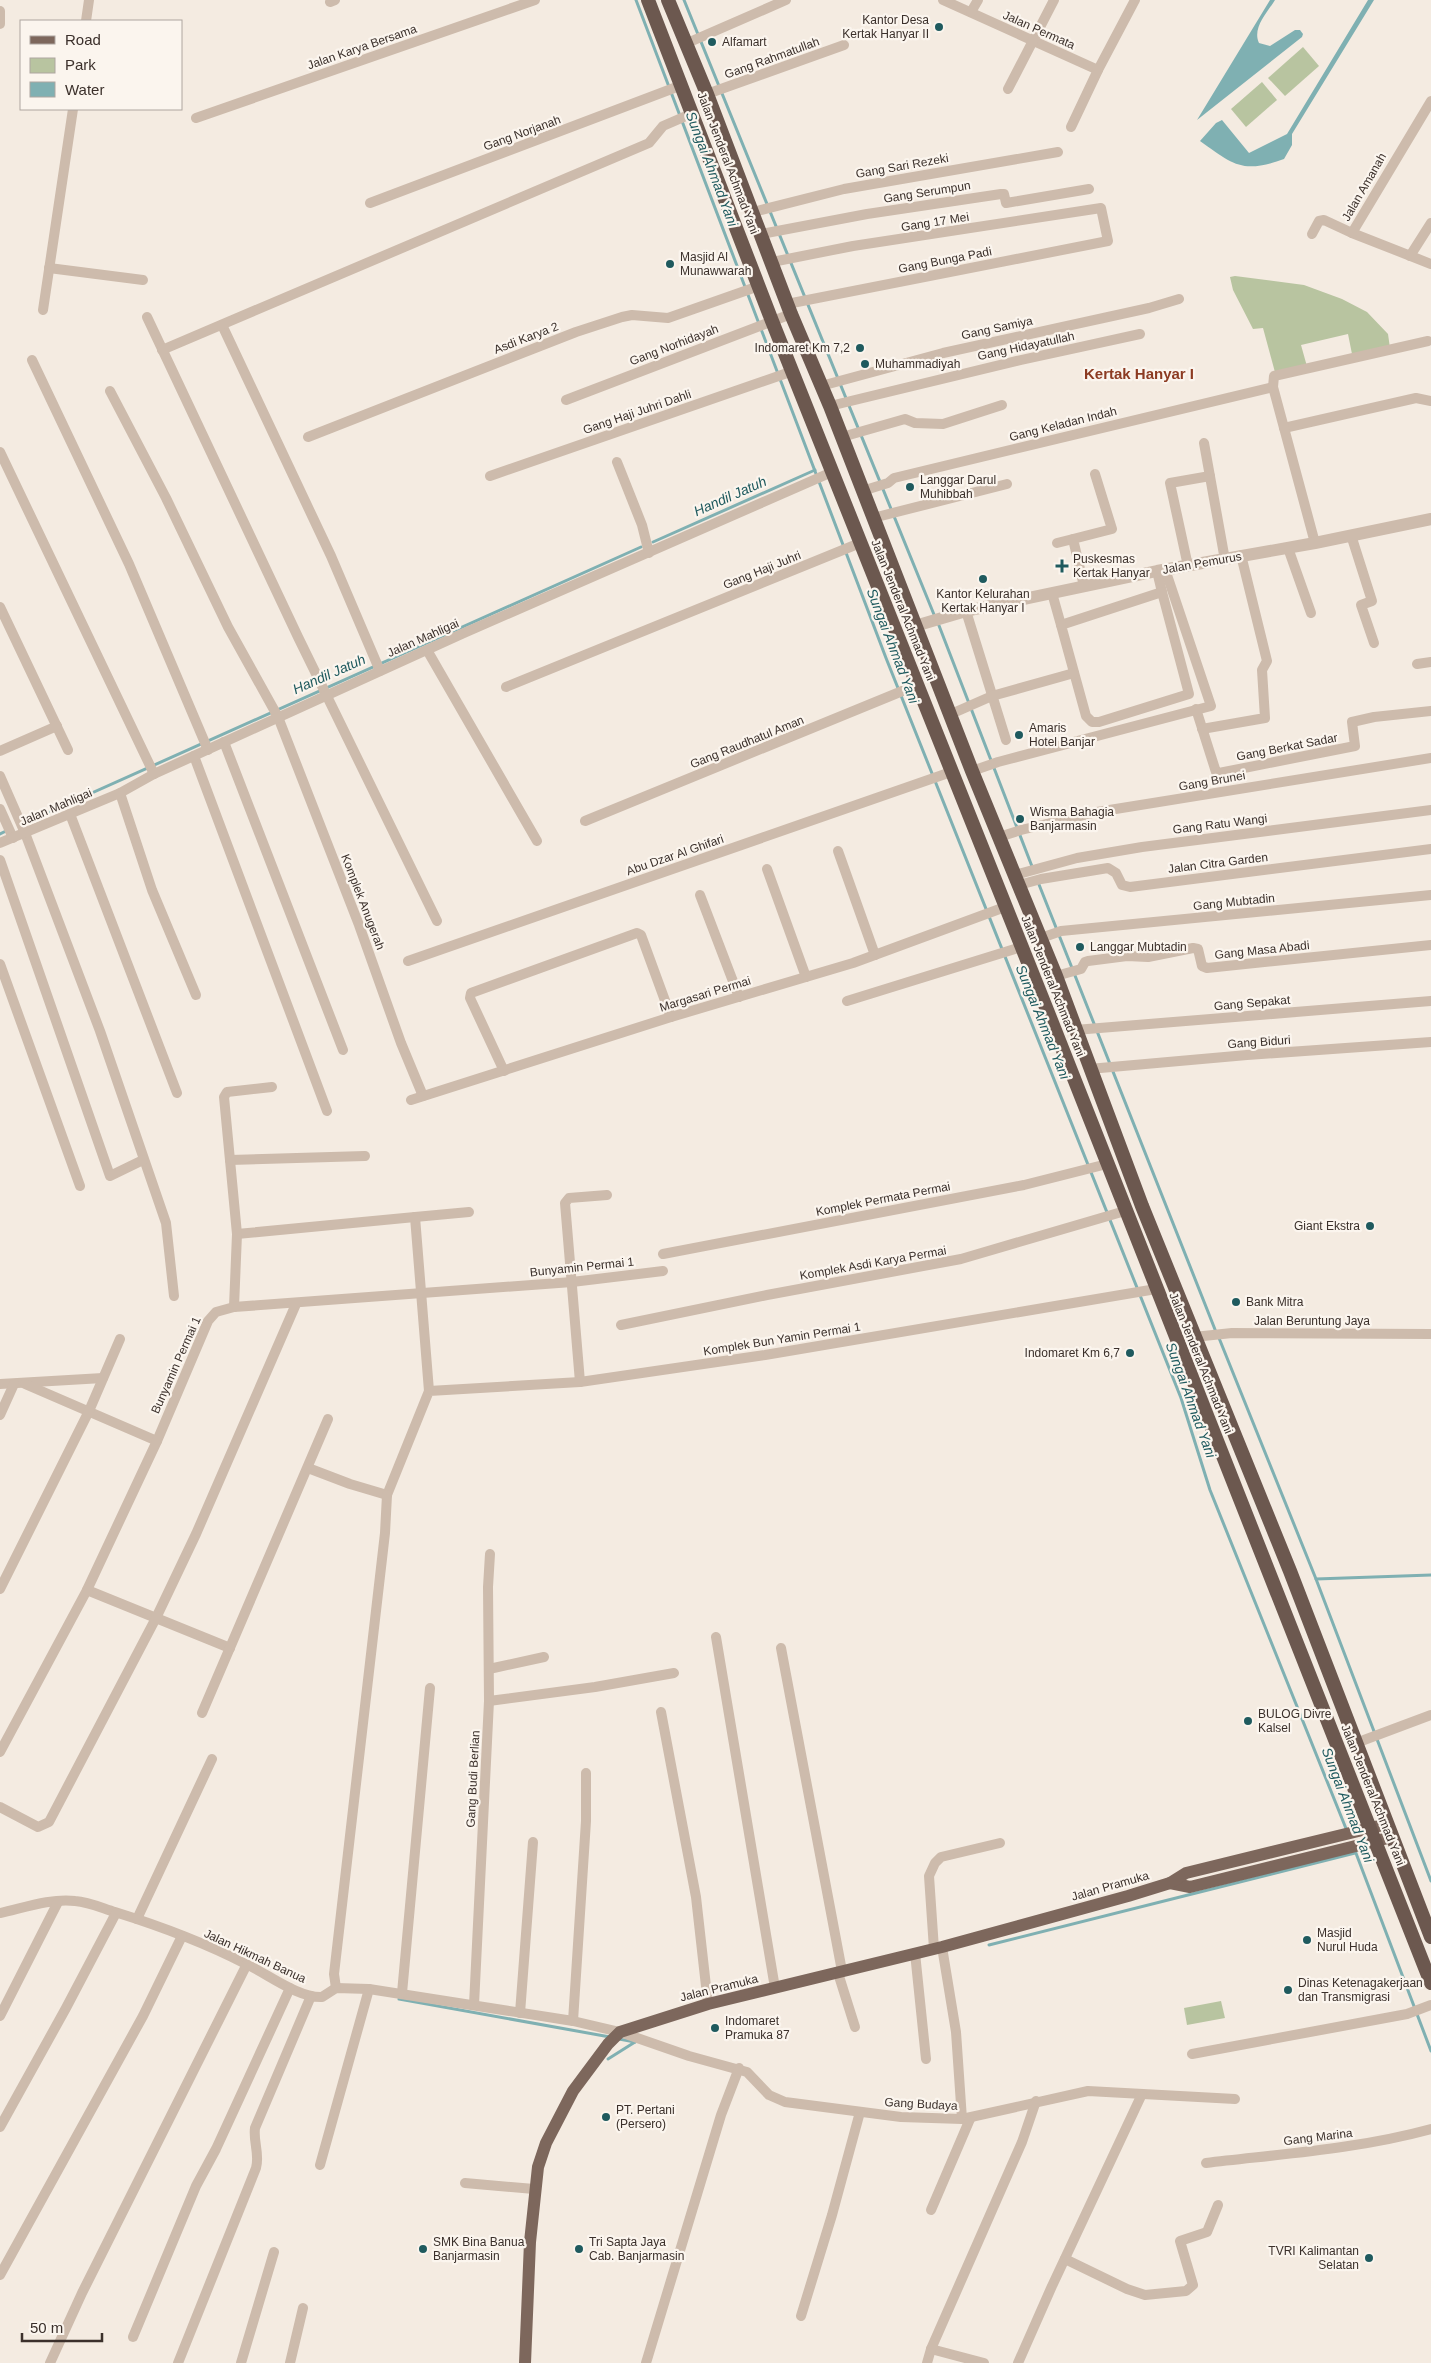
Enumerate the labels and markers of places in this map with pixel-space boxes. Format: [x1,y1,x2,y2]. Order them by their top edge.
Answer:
place label: Kantor Desa Kertak Hanyar II [842,13,929,41]
marker: Kantor Desa Kertak Hanyar II [933,21,945,33]
place label: Alfamart [722,35,767,49]
marker: Alfamart [706,36,718,48]
place label: Masjid Al Munawwarah [680,250,751,278]
marker: Masjid Al Munawwarah [664,258,676,270]
place label: Indomaret Km 7,2 [755,341,850,355]
marker: Indomaret Km 7,2 [854,342,866,354]
place label: Muhammadiyah [875,357,960,371]
marker: Muhammadiyah [859,358,871,370]
place label: Langgar Darul Muhibbah [920,473,996,501]
marker: Langgar Darul Muhibbah [904,481,916,493]
place label: Puskesmas Kertak Hanyar [1073,552,1150,580]
marker: Puskesmas Kertak Hanyar [1055,559,1069,573]
marker: Kantor Kelurahan Kertak Hanyar I [977,573,989,585]
place label: Kantor Kelurahan Kertak Hanyar I [936,587,1030,615]
place label: Amaris Hotel Banjar [1029,721,1095,749]
marker: Amaris Hotel Banjar [1013,729,1025,741]
place label: Wisma Bahagia Banjarmasin [1030,805,1114,833]
marker: Wisma Bahagia Banjarmasin [1014,813,1026,825]
place label: Langgar Mubtadin [1090,940,1187,954]
marker: Langgar Mubtadin [1074,941,1086,953]
place label: Giant Ekstra [1294,1219,1360,1233]
marker: Giant Ekstra [1364,1220,1376,1232]
place label: Bank Mitra [1246,1295,1304,1309]
marker: Bank Mitra [1230,1296,1242,1308]
place label: Indomaret Km 6,7 [1025,1346,1120,1360]
marker: Indomaret Km 6,7 [1124,1347,1136,1359]
place label: BULOG Divre Kalsel [1258,1707,1332,1735]
marker: BULOG Divre Kalsel [1242,1715,1254,1727]
place label: Masjid Nurul Huda [1317,1926,1378,1954]
marker: Masjid Nurul Huda [1301,1934,1313,1946]
place label: Dinas Ketenagakerjaan dan Transmigrasi [1298,1976,1423,2004]
marker: Dinas Ketenagakerjaan dan Transmigrasi [1282,1984,1294,1996]
place label: Indomaret Pramuka 87 [725,2014,790,2042]
marker: Indomaret Pramuka 87 [709,2022,721,2034]
place label: PT. Pertani (Persero) [616,2103,675,2131]
marker: PT. Pertani (Persero) [600,2111,612,2123]
place label: SMK Bina Banua Banjarmasin [433,2235,525,2263]
place label: Tri Sapta Jaya Cab. Banjarmasin [589,2235,684,2263]
marker: SMK Bina Banua Banjarmasin [417,2243,429,2255]
marker: Tri Sapta Jaya Cab. Banjarmasin [573,2243,585,2255]
place label: TVRI Kalimantan Selatan [1268,2244,1359,2272]
marker: TVRI Kalimantan Selatan [1363,2252,1375,2264]

